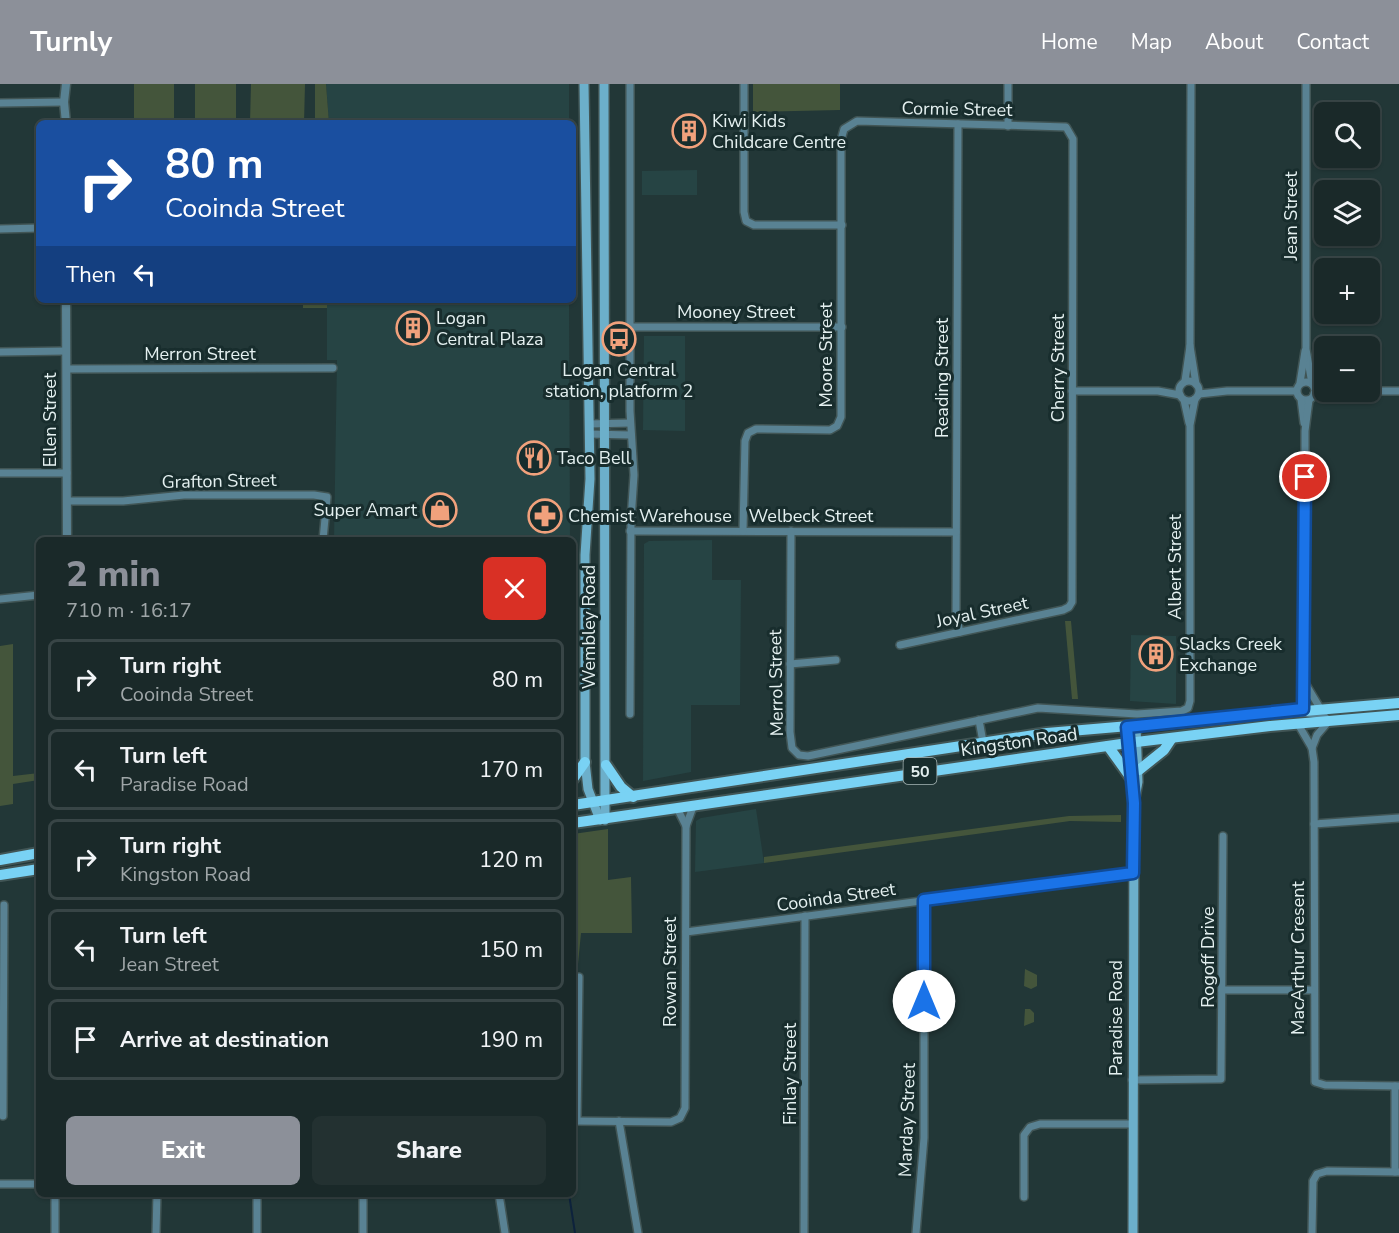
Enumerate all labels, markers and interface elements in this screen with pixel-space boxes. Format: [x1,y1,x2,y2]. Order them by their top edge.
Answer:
text: Turnly [30,23,112,61]
text: Home [1041,28,1098,56]
text: Map [1131,28,1172,56]
text: About [1205,28,1263,56]
text: Contact [1296,28,1369,56]
street label: Cormie Street [901,96,1013,122]
map controls [1314,102,1380,402]
button: search [1314,102,1380,168]
place label: Kiwi Kids Childcare Centre [712,109,846,154]
building icon: Kiwi Kids Childcare Centre [671,113,707,149]
text: 80 m [165,136,264,193]
icon: right [66,144,144,222]
street label: Jean Street [1279,171,1303,261]
button: layers [1314,180,1380,246]
text: Cooinda Street [165,190,345,227]
icon: left [128,258,161,291]
button: + [1314,258,1380,324]
text: Then [66,260,116,290]
street label: Mooney Street [677,300,796,324]
street label: Moore Street [814,302,838,408]
place label: Logan Central Plaza [436,306,543,351]
building icon: Logan Central Plaza [395,310,431,346]
street label: Cherry Street [1046,313,1070,422]
street label: Reading Street [930,317,954,438]
bus stop icon: Logan Central station, platform 2 [601,321,637,357]
button: − [1314,336,1380,402]
street label: Merron Street [144,342,257,366]
place label: Logan Central station, platform 2 [545,358,693,403]
street label: Ellen Street [38,372,62,467]
restaurant icon: Taco Bell [516,440,552,476]
place label: Taco Bell [557,446,632,470]
pin [1279,451,1330,502]
icon: arrive [1288,460,1321,493]
street label: Grafton Street [161,468,277,494]
shop icon: Super Amart [422,492,458,528]
place label: Super Amart [313,498,418,522]
pharmacy icon: Chemist Warehouse [527,498,563,534]
place label: Chemist Warehouse [568,504,732,528]
street label: Welbeck Street [749,504,874,528]
street label: Albert Street [1163,514,1187,620]
text: 2 min [66,550,161,599]
button: close [483,557,546,620]
street label: Wembley Road [577,565,601,689]
street label: Joyal Street [933,590,1031,634]
text: 710 m · 16:17 [66,597,192,624]
street label: Merrol Street [763,629,789,737]
place label: Slacks Creek Exchange [1179,632,1283,677]
building icon: Slacks Creek Exchange [1138,636,1174,672]
text: Turn right [120,651,221,681]
icon: right [69,663,102,696]
text: 80 m [492,665,543,695]
text: Cooinda Street [120,681,253,708]
street label: Kingston Road [959,722,1079,762]
text: Turn left [120,741,207,771]
icon: left [69,753,102,786]
text: 170 m [479,755,543,785]
road number: 50 [904,758,936,784]
text: Paradise Road [120,771,249,798]
text: Turn right [120,831,221,861]
icon: right [69,843,102,876]
text: 120 m [479,845,543,875]
text: Kingston Road [120,861,251,888]
street label: Cooinda Street [775,877,898,917]
street label: MacArthur Cresent [1286,880,1310,1035]
street label: Rogoff Drive [1196,906,1220,1008]
street label: Rowan Street [658,916,682,1027]
text: Turn left [120,921,207,951]
icon: left [69,933,102,966]
text: 150 m [479,935,543,965]
text: Jean Street [120,951,219,978]
street label: Paradise Road [1104,960,1128,1076]
position arrow [892,969,956,1033]
street label: Finlay Street [778,1022,802,1125]
icon: arrive [69,1023,102,1056]
text: Arrive at destination [120,1025,329,1055]
text: 190 m [479,1025,543,1055]
street label: Marday Street [893,1062,921,1177]
button: Exit [66,1116,300,1185]
button: Share [312,1116,546,1185]

